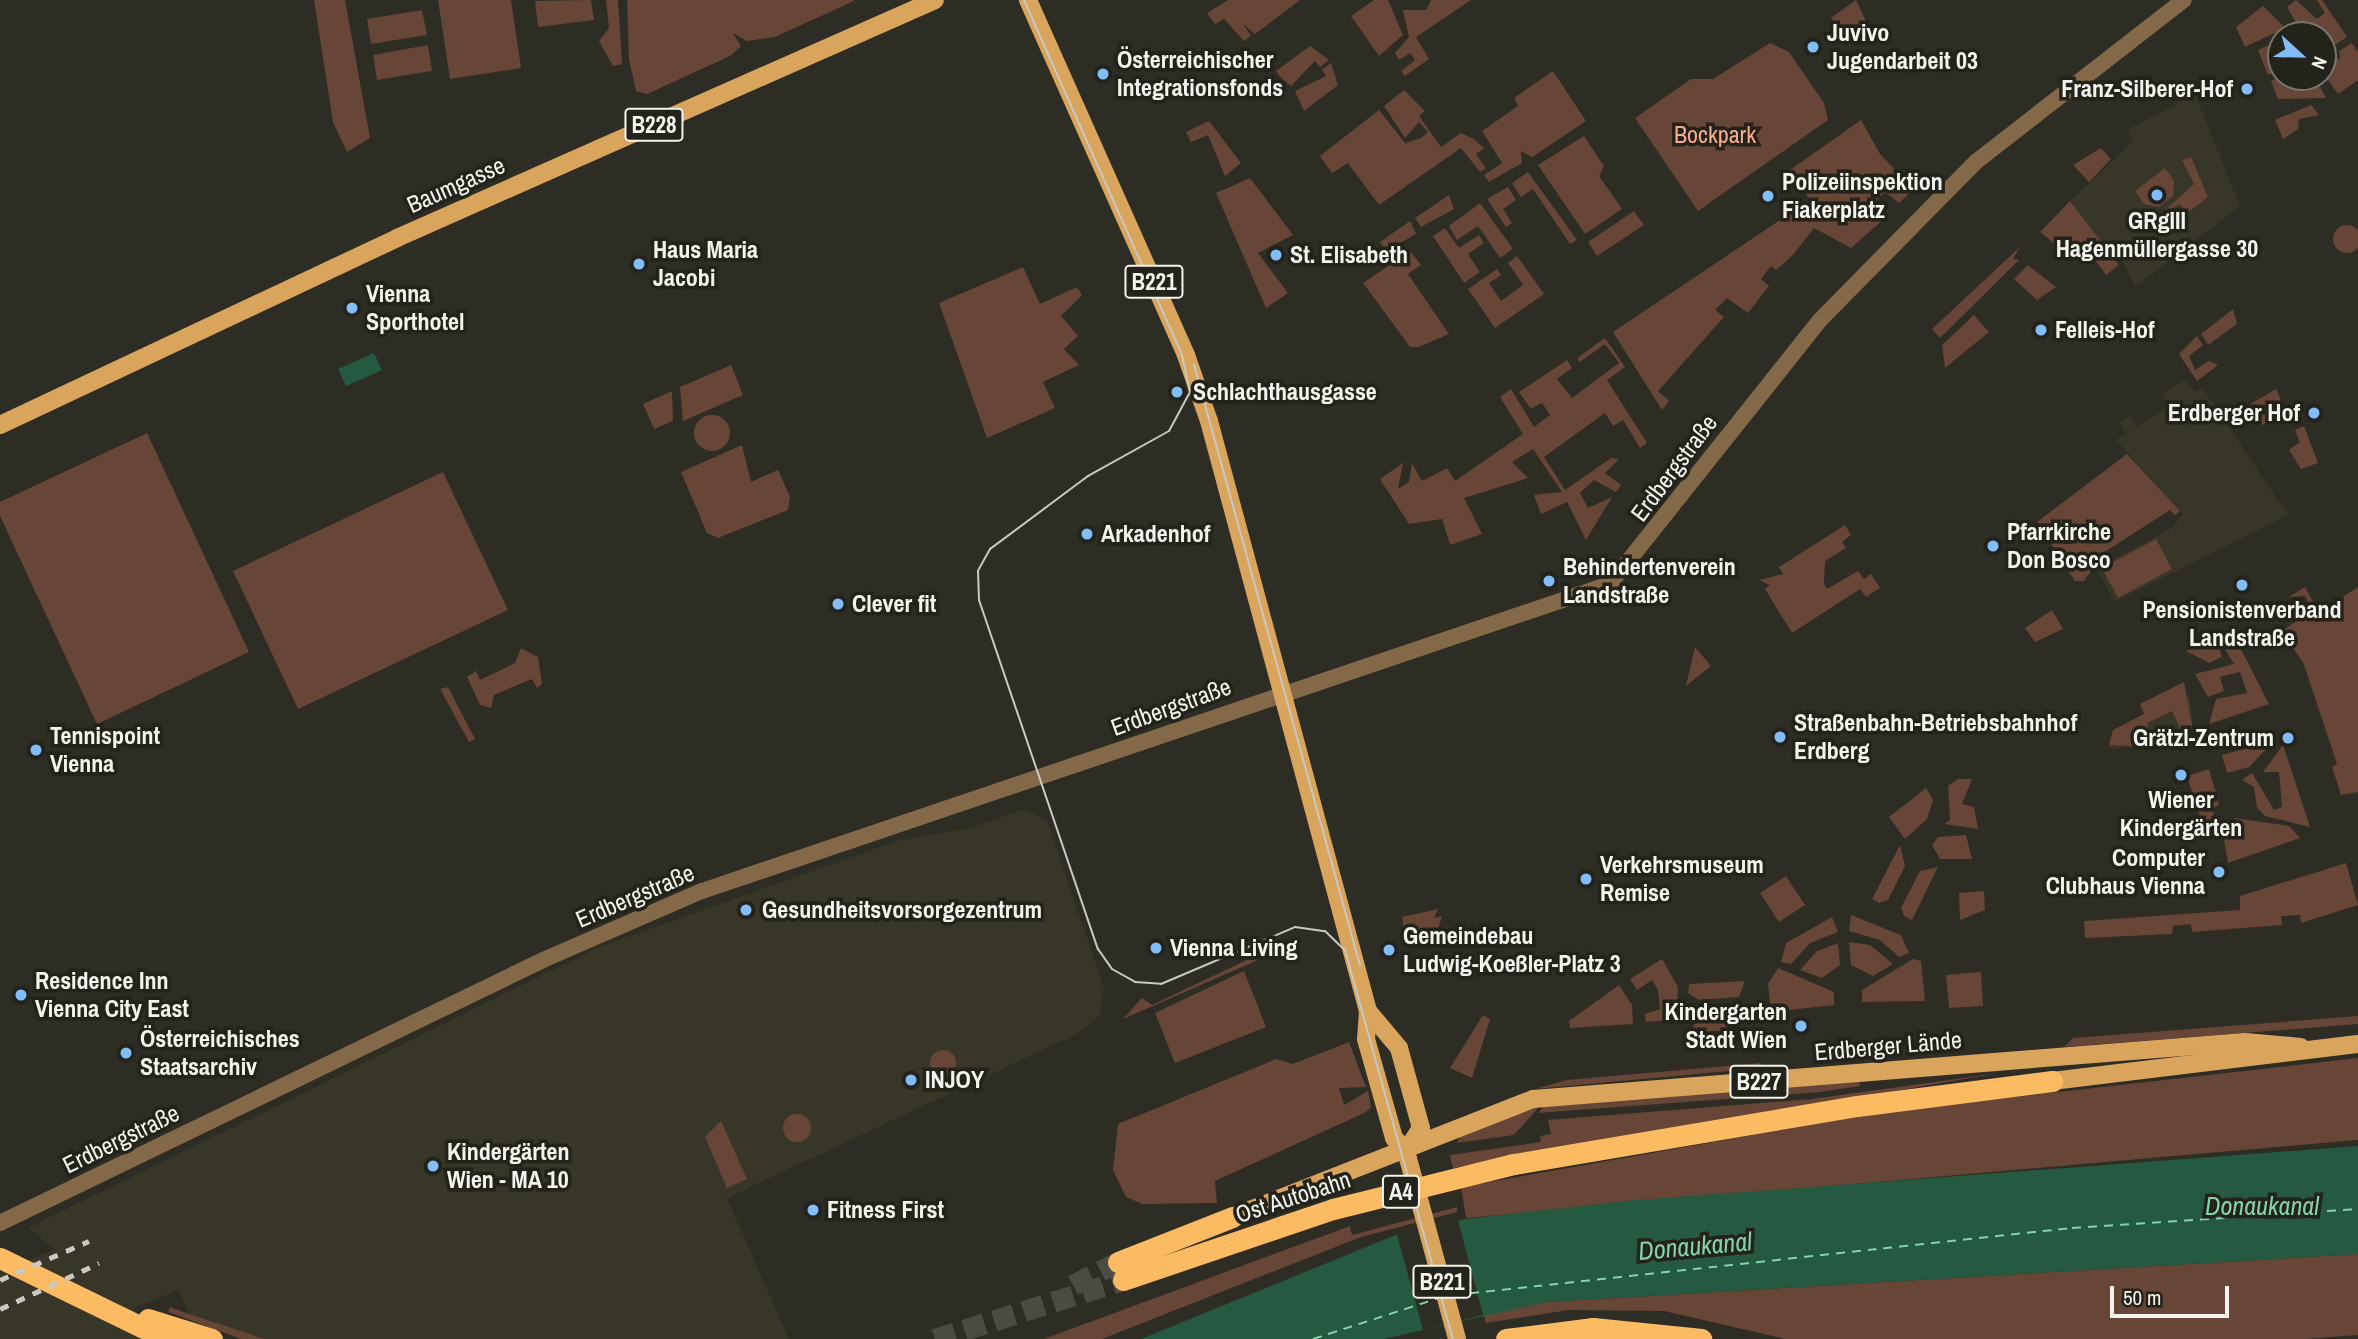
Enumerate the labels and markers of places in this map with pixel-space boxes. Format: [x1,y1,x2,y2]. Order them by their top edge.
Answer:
place label: Juvivo Jugendarbeit 03 [1827,19,1978,75]
marker: Juvivo Jugendarbeit 03 [1805,39,1821,55]
place label: Österreichischer Integrationsfonds [1117,46,1283,102]
marker: Österreichischer Integrationsfonds [1095,66,1111,82]
place label: Franz-Silberer-Hof [2061,75,2233,103]
marker: Franz-Silberer-Hof [2239,81,2255,97]
place label: Polizeiinspektion Fiakerplatz [1782,168,1943,224]
marker: GRgIII Hagenmüllergasse 30 [2149,187,2165,203]
marker: Polizeiinspektion Fiakerplatz [1760,188,1776,204]
place label: GRgIII Hagenmüllergasse 30 [2056,207,2258,263]
place label: Haus Maria Jacobi [653,236,758,292]
place label: St. Elisabeth [1290,241,1408,269]
marker: St. Elisabeth [1268,247,1284,263]
marker: Haus Maria Jacobi [631,256,647,272]
place label: Vienna Sporthotel [366,280,464,336]
marker: Vienna Sporthotel [344,300,360,316]
place label: Felleis-Hof [2055,316,2155,344]
marker: Felleis-Hof [2033,322,2049,338]
place label: Schlachthausgasse [1193,378,1377,406]
marker: Schlachthausgasse [1167,382,1187,402]
place label: Erdberger Hof [2168,399,2300,427]
marker: Erdberger Hof [2306,405,2322,421]
place label: Pfarrkirche Don Bosco [2007,518,2111,574]
place label: Arkadenhof [1101,520,1210,548]
marker: Arkadenhof [1079,526,1095,542]
marker: Pfarrkirche Don Bosco [1985,538,2001,554]
place label: Behindertenverein Landstraße [1563,553,1736,609]
marker: Behindertenverein Landstraße [1541,573,1557,589]
marker: Pensionistenverband Landstraße [2234,577,2250,593]
place label: Clever fit [852,590,936,618]
marker: Clever fit [830,596,846,612]
place label: Pensionistenverband Landstraße [2142,596,2342,652]
place label: Straßenbahn-Betriebsbahnhof Erdberg [1794,709,2077,765]
place label: Tennispoint Vienna [50,722,160,778]
place label: Grätzl-Zentrum [2133,724,2274,752]
marker: Straßenbahn-Betriebsbahnhof Erdberg [1772,729,1788,745]
marker: Grätzl-Zentrum [2280,730,2296,746]
marker: Tennispoint Vienna [28,742,44,758]
marker: Wiener Kindergärten [2173,767,2189,783]
place label: Wiener Kindergärten [2120,786,2242,842]
place label: Computer Clubhaus Vienna [2046,844,2205,900]
place label: Verkehrsmuseum Remise [1600,851,1764,907]
marker: Computer Clubhaus Vienna [2211,864,2227,880]
marker: Verkehrsmuseum Remise [1578,871,1594,887]
place label: Gesundheitsvorsorgezentrum [762,896,1042,924]
marker: Gesundheitsvorsorgezentrum [736,900,756,920]
place label: Gemeindebau Ludwig-Koeßler-Platz 3 [1403,922,1621,978]
place label: Vienna Living [1170,934,1298,962]
marker: Vienna Living [1148,940,1164,956]
marker: Gemeindebau Ludwig-Koeßler-Platz 3 [1381,942,1397,958]
place label: Residence Inn Vienna City East [35,967,189,1023]
marker: Residence Inn Vienna City East [13,987,29,1003]
place label: Kindergarten Stadt Wien [1665,998,1787,1054]
marker: Kindergarten Stadt Wien [1793,1018,1809,1034]
place label: Österreichisches Staatsarchiv [140,1025,300,1081]
marker: Österreichisches Staatsarchiv [118,1045,134,1061]
place label: INJOY [925,1066,984,1094]
marker: INJOY [903,1072,919,1088]
place label: Kindergärten Wien - MA 10 [447,1138,569,1194]
marker: Kindergärten Wien - MA 10 [425,1158,441,1174]
place label: Fitness First [827,1196,944,1224]
marker: Fitness First [805,1202,821,1218]

